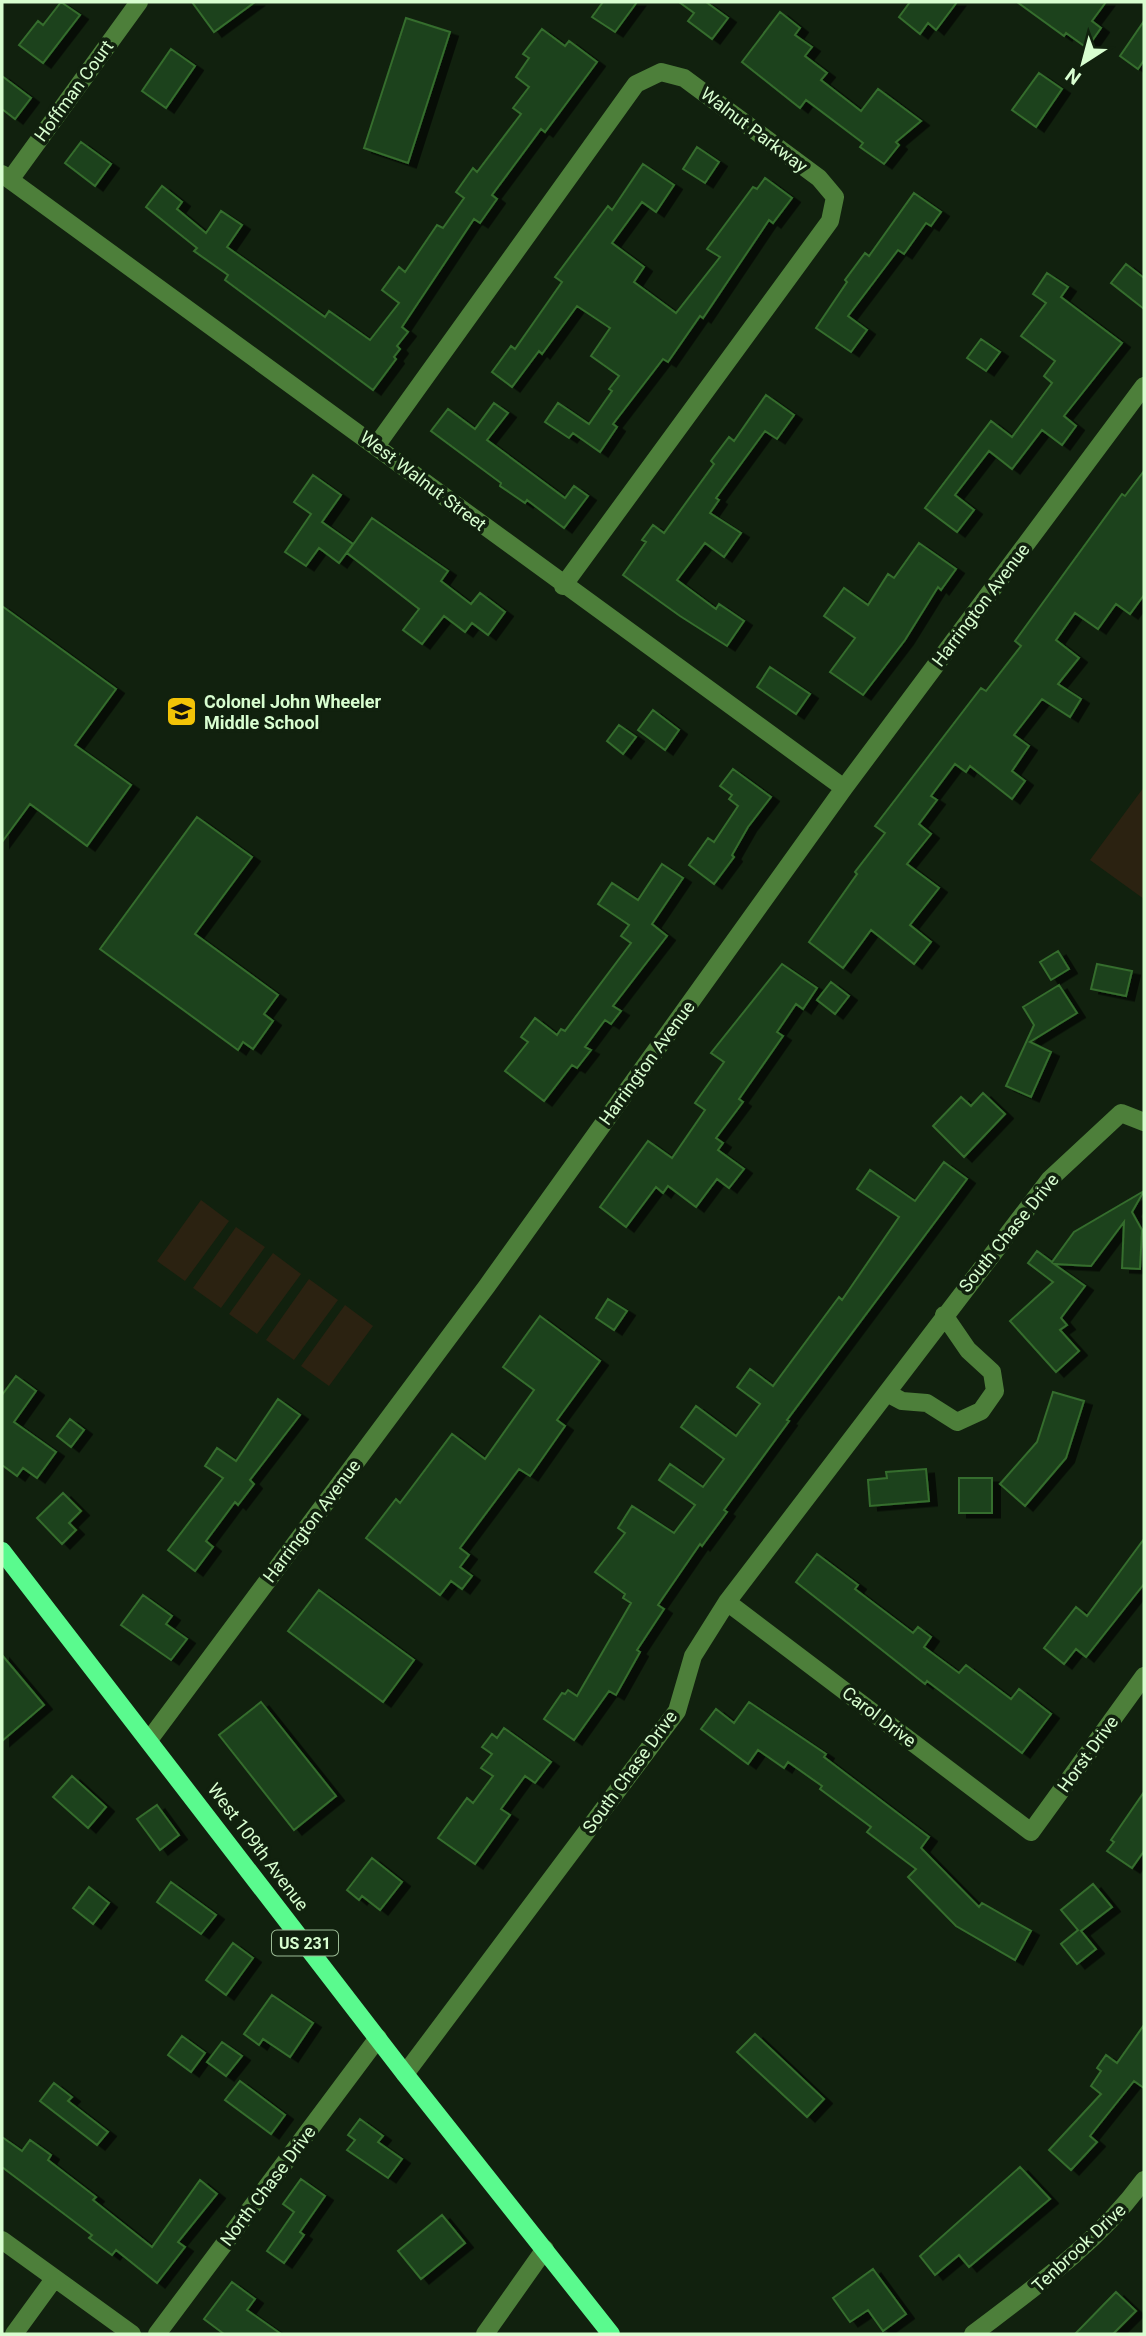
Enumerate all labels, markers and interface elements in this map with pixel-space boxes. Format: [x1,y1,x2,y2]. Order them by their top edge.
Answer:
north arrow [1048,28,1118,98]
street label: Hoffman Court [30,36,117,145]
text: N [1061,63,1085,90]
street label: Walnut Parkway [697,83,812,177]
street label: West Walnut Street [356,426,491,535]
street label: Harrington Avenue [928,539,1034,670]
place label: Colonel John Wheeler Middle School [204,691,382,733]
school or university icon: Colonel John Wheeler Middle School [164,695,198,729]
street label: Harrington Avenue [594,996,699,1129]
street label: South Chase Drive [954,1169,1063,1296]
street label: Harrington Avenue [259,1455,365,1586]
street label: Carol Drive [838,1682,920,1751]
street label: South Chase Drive [578,1706,681,1837]
street label: Horst Drive [1053,1711,1122,1796]
street label: West 109th Avenue [204,1779,313,1915]
road number: US 231 [272,1930,338,1955]
street label: North Chase Drive [216,2121,320,2250]
street label: Tenbrook Drive [1028,2199,1130,2296]

